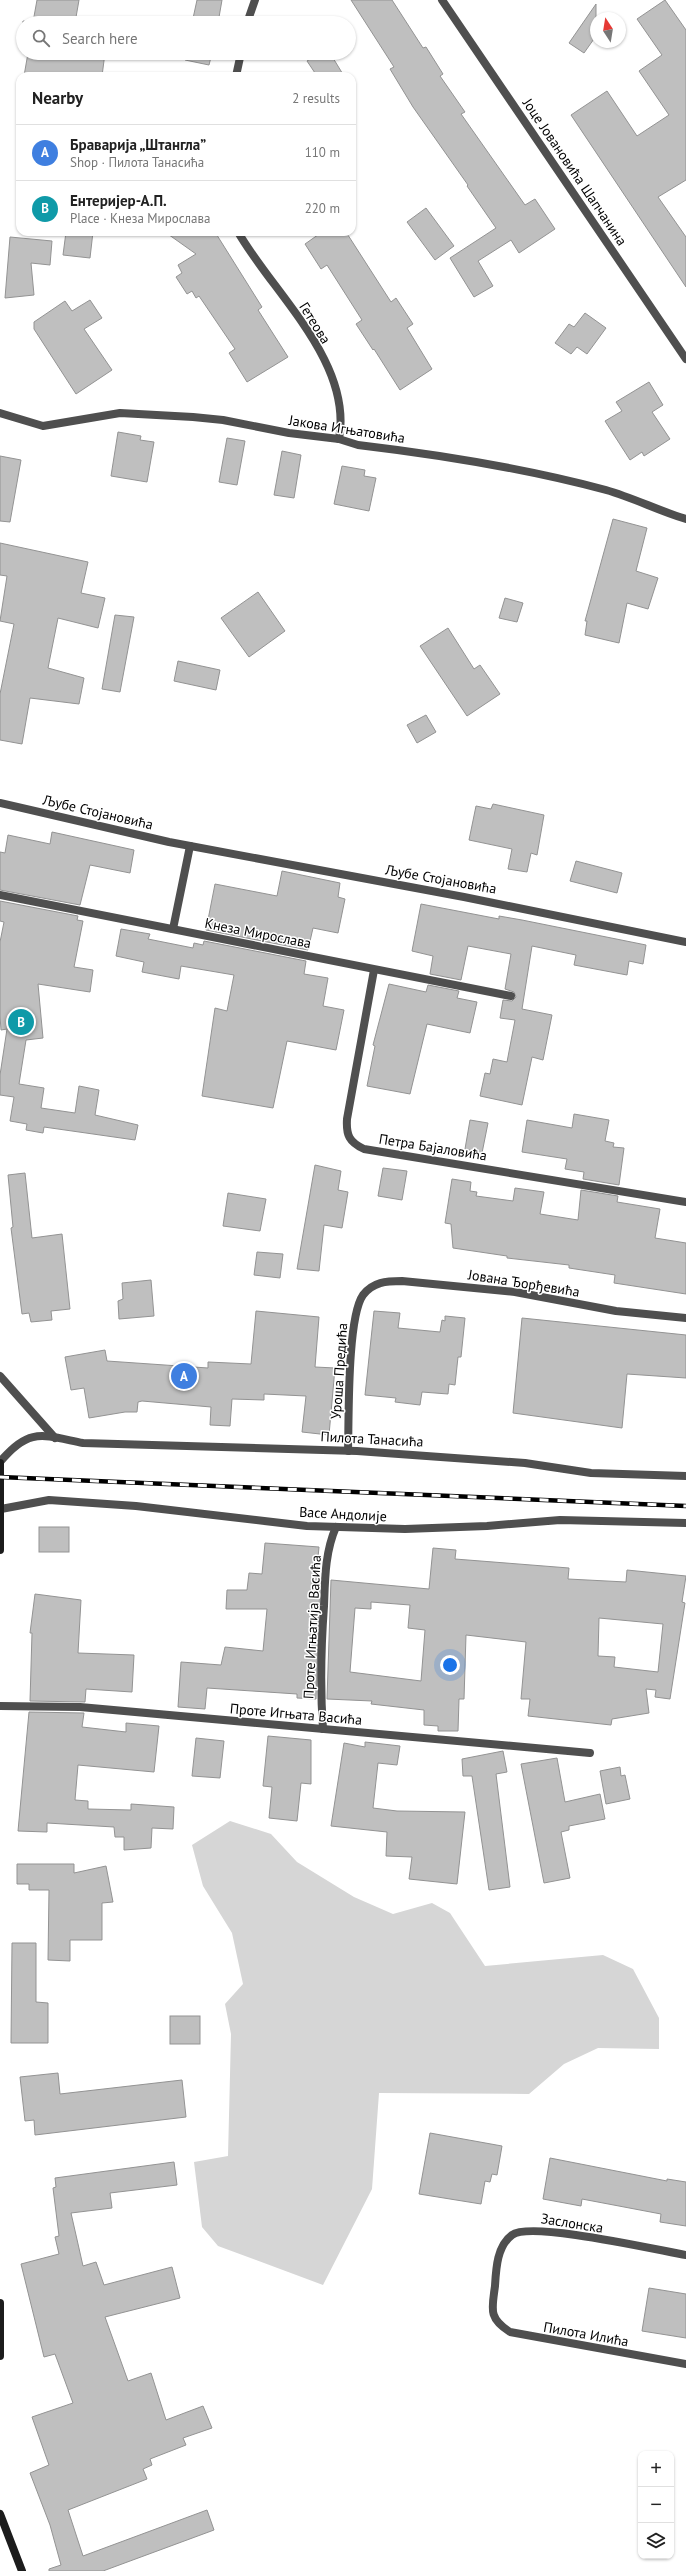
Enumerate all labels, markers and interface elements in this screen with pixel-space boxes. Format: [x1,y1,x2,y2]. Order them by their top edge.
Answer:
north arrow [590,12,626,48]
search box [16,16,356,60]
icon: search [30,27,52,49]
text: Search here [62,29,138,48]
text: Nearby [32,87,83,109]
text: 2 results [292,90,340,107]
street label: Јоце Јовановића Шапчанина [518,94,631,249]
text: Браварија „Штангла” [70,135,206,154]
text: A [41,144,49,161]
text: 110 m [305,144,340,161]
text: Shop · Пилота Танасића [70,154,204,171]
text: Ентеријер-А.П. [70,191,167,210]
text: B [41,200,49,217]
text: 220 m [305,200,340,217]
text: Place · Кнеза Мирослава [70,210,210,227]
street label: Гетеова [295,299,335,347]
street label: Јакова Игњатовића [287,411,406,447]
street label: Љубе Стојановића [40,790,155,833]
street label: Љубе Стојановића [383,860,498,898]
street label: Кнеза Мирослава [203,914,313,952]
pin: B [8,1007,34,1037]
street label: Петра Бајаловића [378,1130,488,1164]
street label: Јована Ђорђевића [466,1265,581,1301]
street label: Уроша Предића [327,1322,351,1420]
pin: A [171,1361,197,1391]
street label: Пилота Танасића [320,1427,424,1451]
street label: Васе Андолије [299,1503,387,1525]
street label: Проте Игњатија Васића [299,1555,325,1699]
your location [440,1655,460,1675]
street label: Проте Игњата Васића [229,1699,363,1729]
street label: Заслонска [540,2209,605,2237]
street label: Пилота Илића [542,2318,630,2350]
map controls [638,2451,674,2559]
button: + [638,2451,674,2487]
button: − [638,2487,674,2523]
button: layers [638,2523,674,2559]

